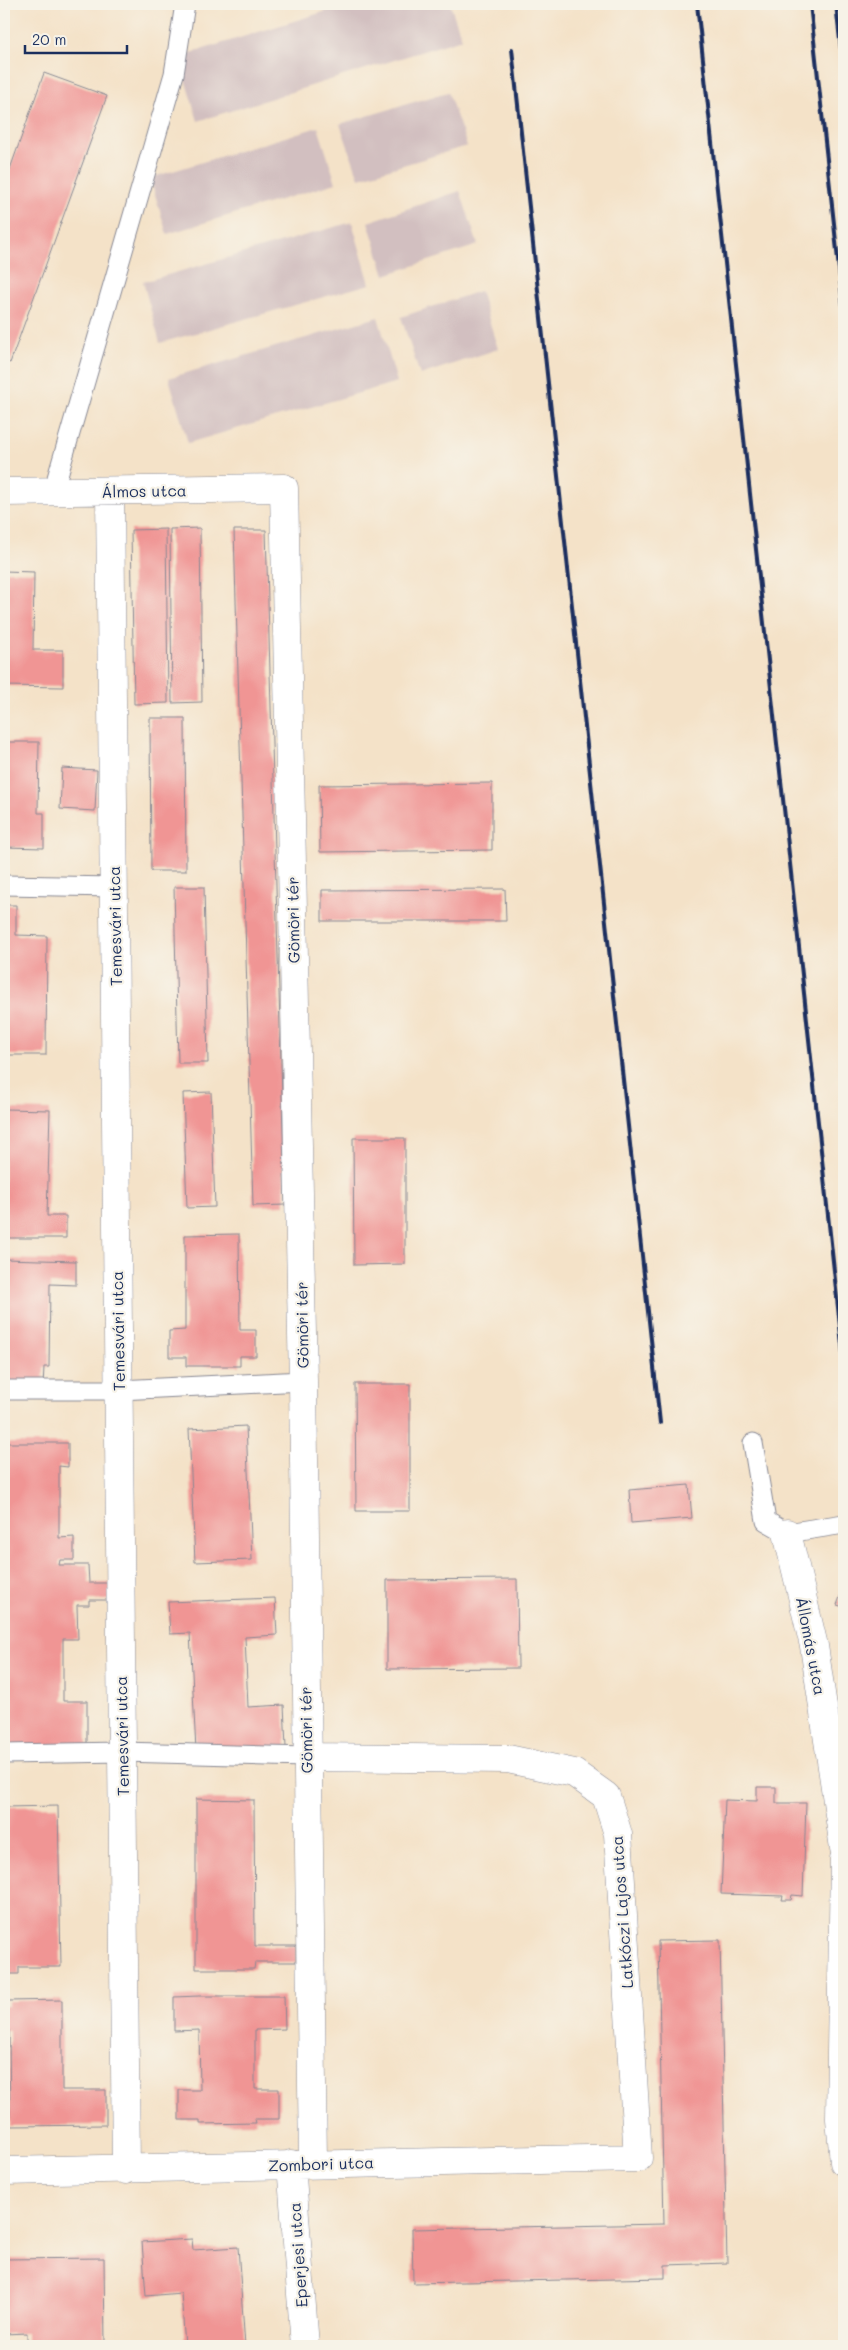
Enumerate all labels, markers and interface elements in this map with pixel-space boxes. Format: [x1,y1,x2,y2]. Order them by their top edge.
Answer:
scale bar [25,22,128,54]
text: 20 m [32,29,66,49]
street label: Álmos utca [101,479,187,502]
street label: Temesvári utca [103,866,126,986]
street label: Gömöri tér [281,877,304,963]
street label: Temesvári utca [106,1271,129,1391]
street label: Gömöri tér [290,1282,313,1368]
street label: Állomás utca [792,1595,831,1697]
street label: Temesvári utca [110,1676,133,1796]
street label: Gömöri tér [294,1687,317,1773]
street label: Latkóczi Lajos utca [606,1835,637,1989]
street label: Zombori utca [268,2151,374,2176]
street label: Eperjesi utca [283,2202,312,2308]

